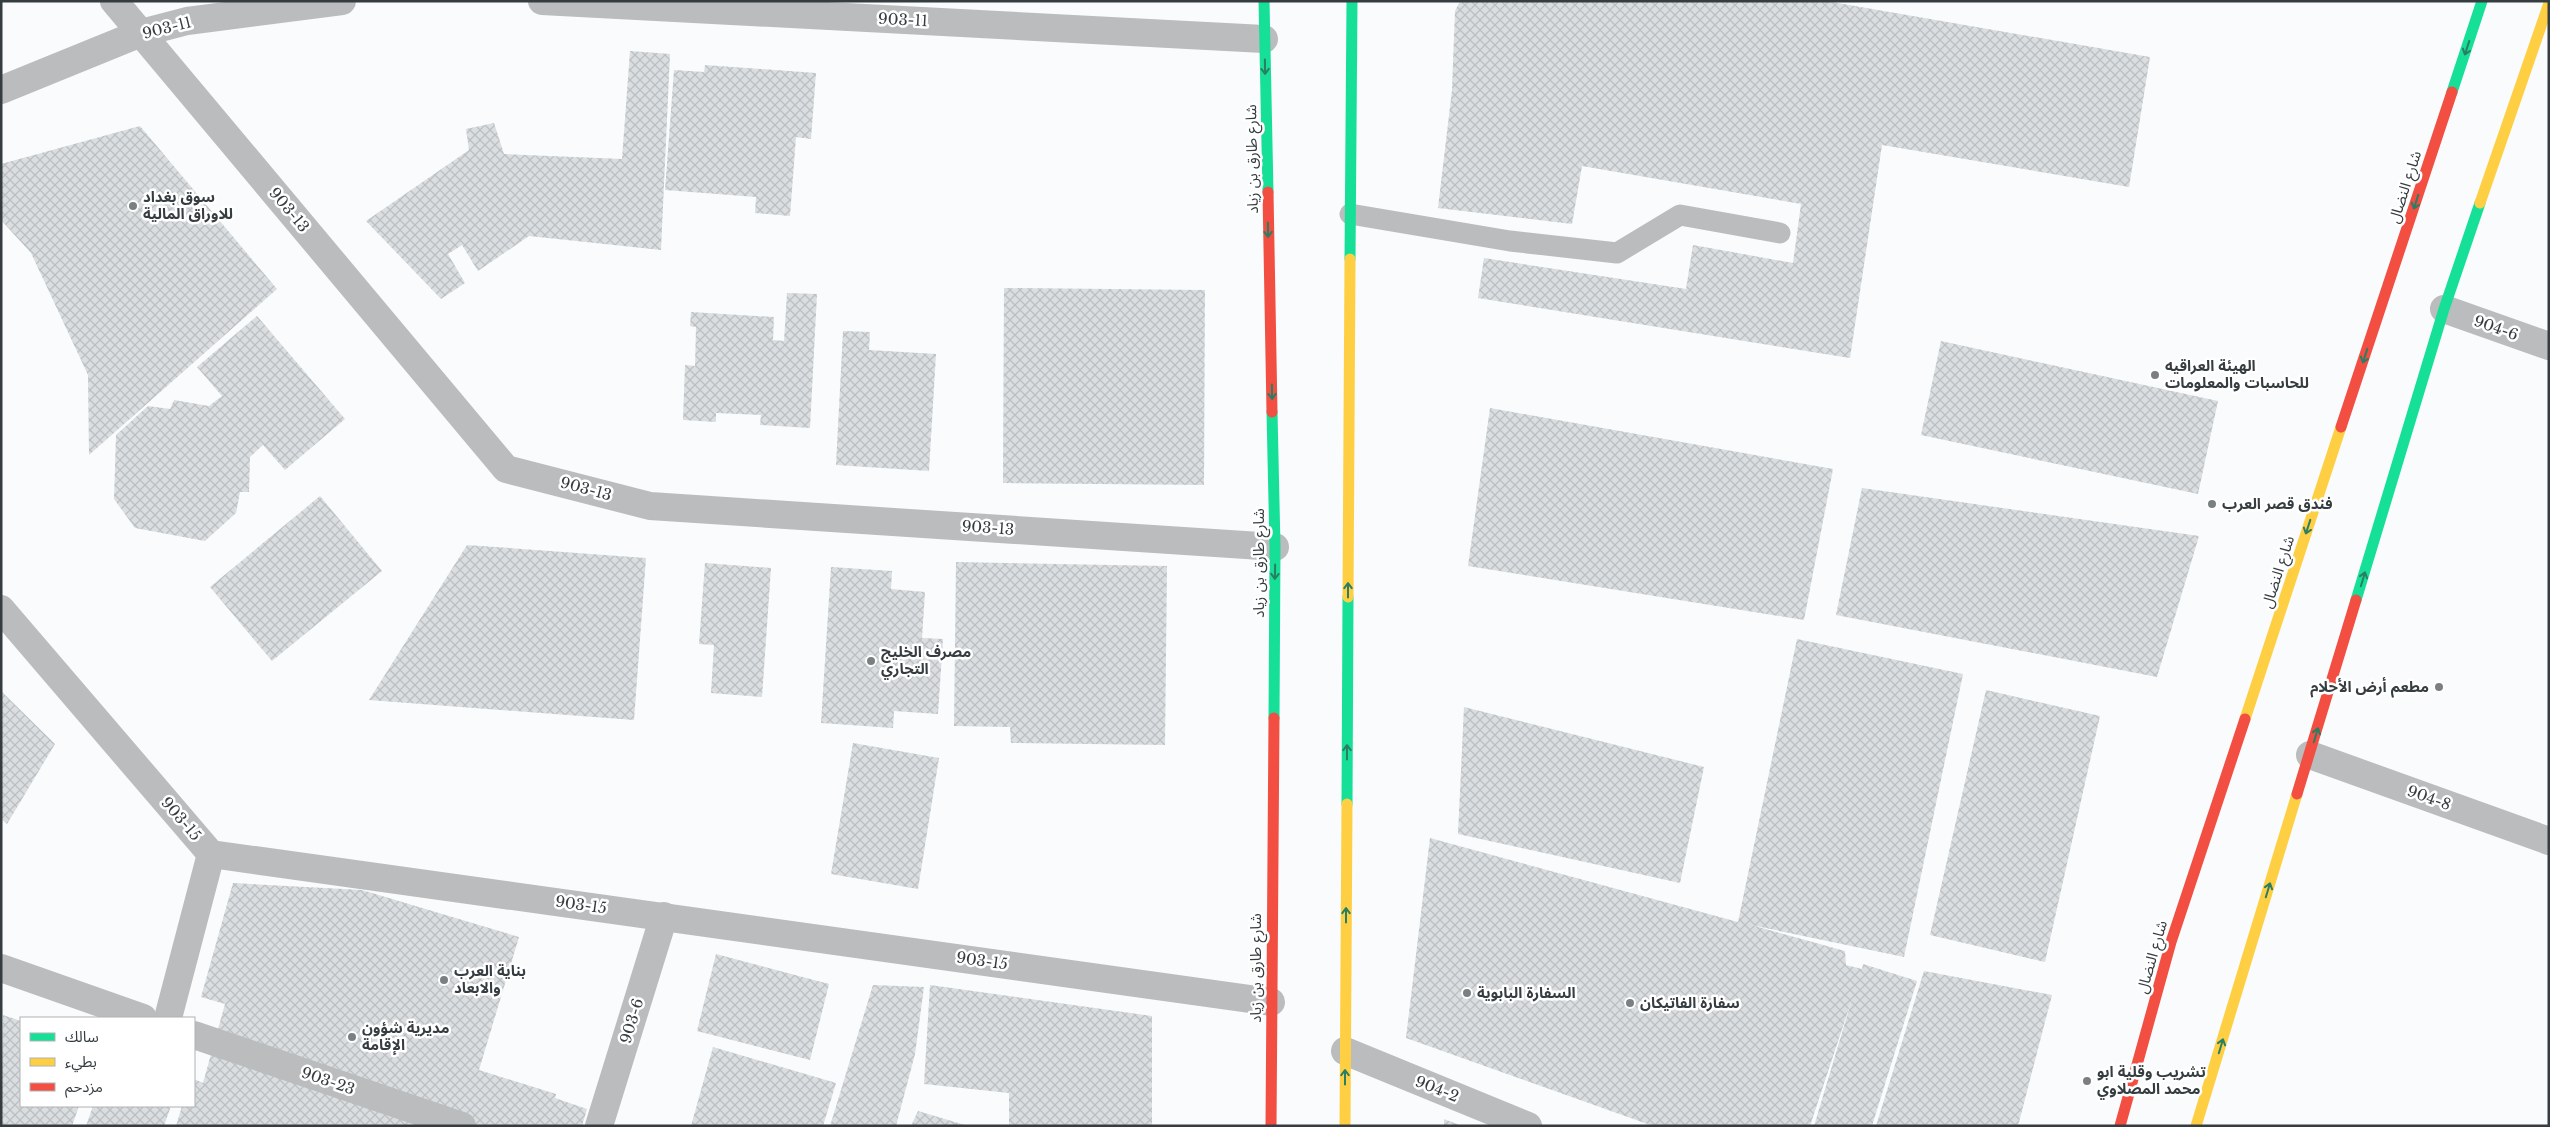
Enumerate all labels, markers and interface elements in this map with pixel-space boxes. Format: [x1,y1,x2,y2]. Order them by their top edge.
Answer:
street label: 903-11 [878,9,928,30]
street label: 903-11 [140,12,193,43]
one-way arrow [2462,39,2471,55]
one-way arrow [1260,59,1269,75]
street label: شارع طارق بن زياد [1241,104,1265,214]
street label: شارع النضال [2384,148,2428,226]
street label: 903-13 [265,183,314,236]
place label: سوق بغداد للاوراق المالية [143,187,233,223]
one-way arrow [2411,193,2420,209]
marker: سوق بغداد للاوراق المالية [127,200,139,212]
one-way arrow [1263,222,1273,238]
street label: 904-6 [2471,311,2521,344]
one-way arrow [2359,348,2369,364]
place label: الهيئة العراقيه للحاسبات والمعلومات [2165,356,2309,392]
marker: الهيئة العراقيه للحاسبات والمعلومات [2149,369,2161,381]
one-way arrow [1267,384,1277,400]
street label: 903-13 [558,473,614,504]
place label: فندق قصر العرب [2222,494,2333,513]
marker: فندق قصر العرب [2206,498,2218,510]
street label: شارع طارق بن زياد [1249,508,1271,618]
street label: 903-13 [961,516,1015,539]
one-way arrow [2303,519,2312,534]
street label: شارع النضال [2257,533,2301,611]
one-way arrow [1270,564,1280,580]
one-way arrow [2358,572,2368,588]
one-way arrow [1343,582,1353,598]
place label: مصرف الخليج التجاري [881,642,971,680]
marker: مصرف الخليج التجاري [865,655,877,667]
place label: مطعم أرض الأحلام [2310,677,2429,698]
marker: مطعم أرض الأحلام [2433,681,2445,693]
one-way arrow [2312,727,2322,743]
one-way arrow [1342,744,1352,760]
street label: 904-8 [2405,781,2454,814]
street label: 903-15 [157,793,206,844]
one-way arrow [2264,883,2274,899]
street label: 903-15 [554,891,608,918]
one-way arrow [1341,907,1351,923]
street label: شارع طارق بن زياد [1246,913,1268,1023]
street label: شارع النضال [2132,918,2174,996]
street label: 903-15 [955,947,1009,974]
place label: بناية العرب والابعاد [454,961,526,997]
marker: بناية العرب والابعاد [438,974,450,986]
place label: السفارة البابوية [1477,983,1576,1002]
marker: السفارة البابوية [1461,987,1473,999]
place label: سفارة الفاتيكان [1640,993,1740,1012]
street label: 903-6 [616,996,647,1046]
marker: سفارة الفاتيكان [1624,997,1636,1009]
legend [20,1017,195,1107]
place label: مديرية شؤون الإقامة [362,1018,449,1055]
text: سالك [65,1027,99,1046]
marker: مديرية شؤون الإقامة [346,1031,358,1043]
one-way arrow [2216,1038,2226,1054]
text: بطيء [65,1052,97,1073]
place label: تشريب وقلية ابو محمد المصلاوي [2097,1062,2206,1100]
street label: 903-23 [299,1063,357,1098]
one-way arrow [1340,1069,1350,1086]
street label: 904-2 [1413,1071,1462,1106]
marker: تشريب وقلية ابو محمد المصلاوي [2081,1075,2093,1087]
text: مزدحم [65,1077,103,1098]

